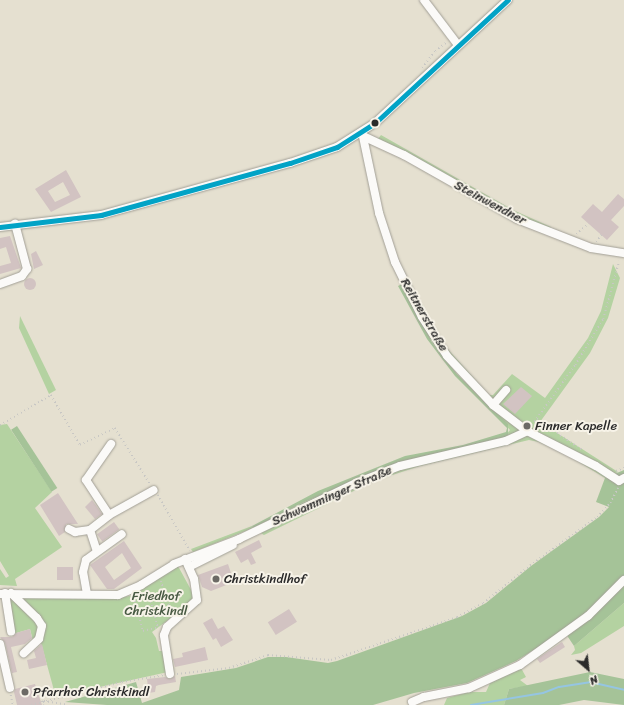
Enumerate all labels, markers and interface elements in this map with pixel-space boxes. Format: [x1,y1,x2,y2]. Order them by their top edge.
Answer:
unlabelled marker [370,118,380,128]
street label: Steinwendner [451,177,529,229]
street label: Reitnerstraße [397,276,451,354]
place label: Finner Kapelle [535,418,617,434]
marker: Finner Kapelle [522,421,532,431]
street label: Schwamminger Straße [269,462,395,530]
place label: Christkindlhof [224,571,306,587]
marker: Christkindlhof [211,574,221,584]
park label: Friedhof Christkindl [125,589,187,620]
north arrow [568,649,608,689]
text: N [586,670,602,690]
place label: Pfarrhof Christkindl [33,684,149,700]
marker: Pfarrhof Christkindl [20,687,30,697]

